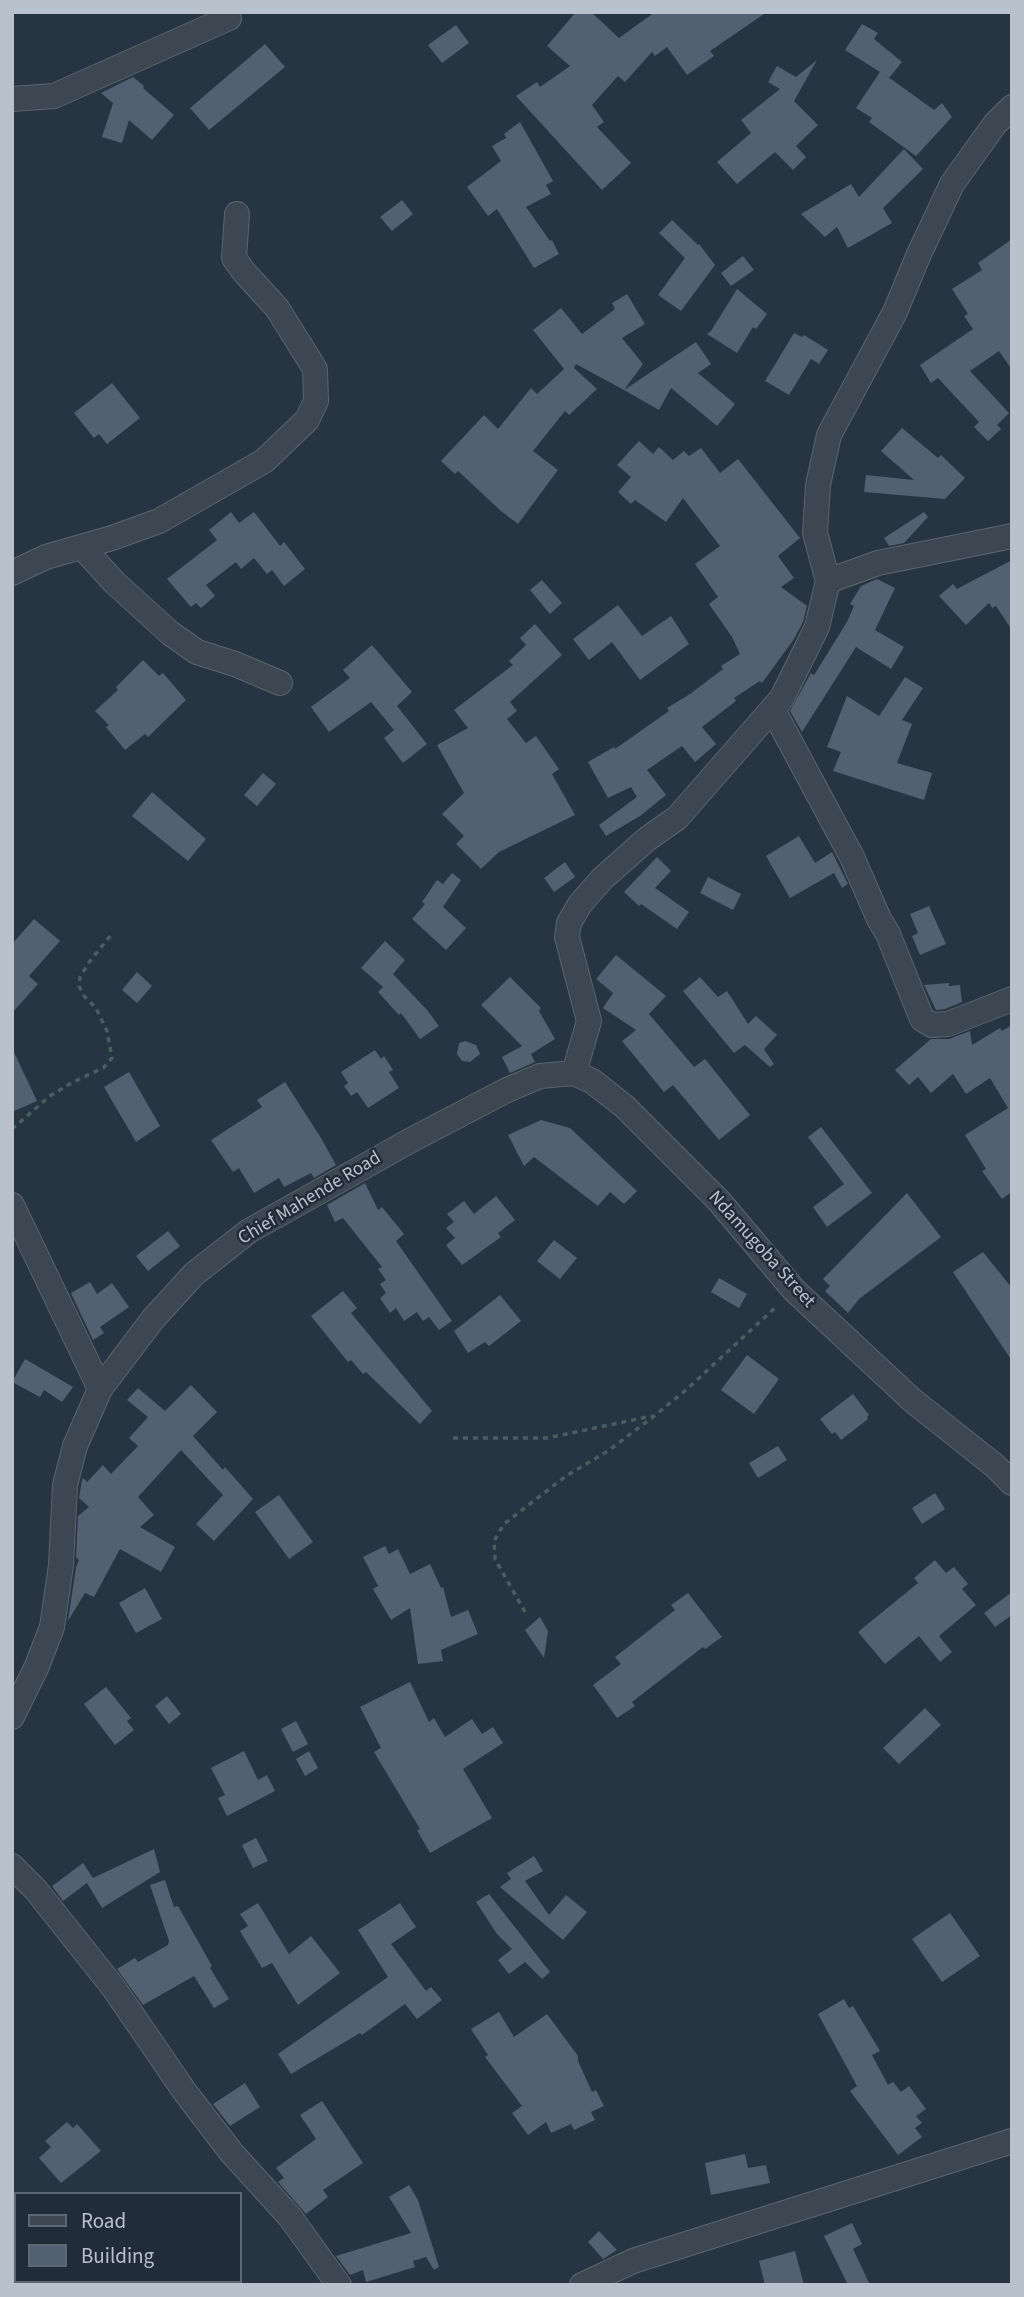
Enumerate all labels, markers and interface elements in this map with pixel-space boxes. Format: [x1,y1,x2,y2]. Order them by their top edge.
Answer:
street label: Chief Mahende Road [234,1147,386,1251]
street label: Ndamugoba Street [703,1187,819,1313]
legend [14,2192,242,2283]
text: Road [81,2206,126,2236]
text: Building [81,2241,154,2271]

